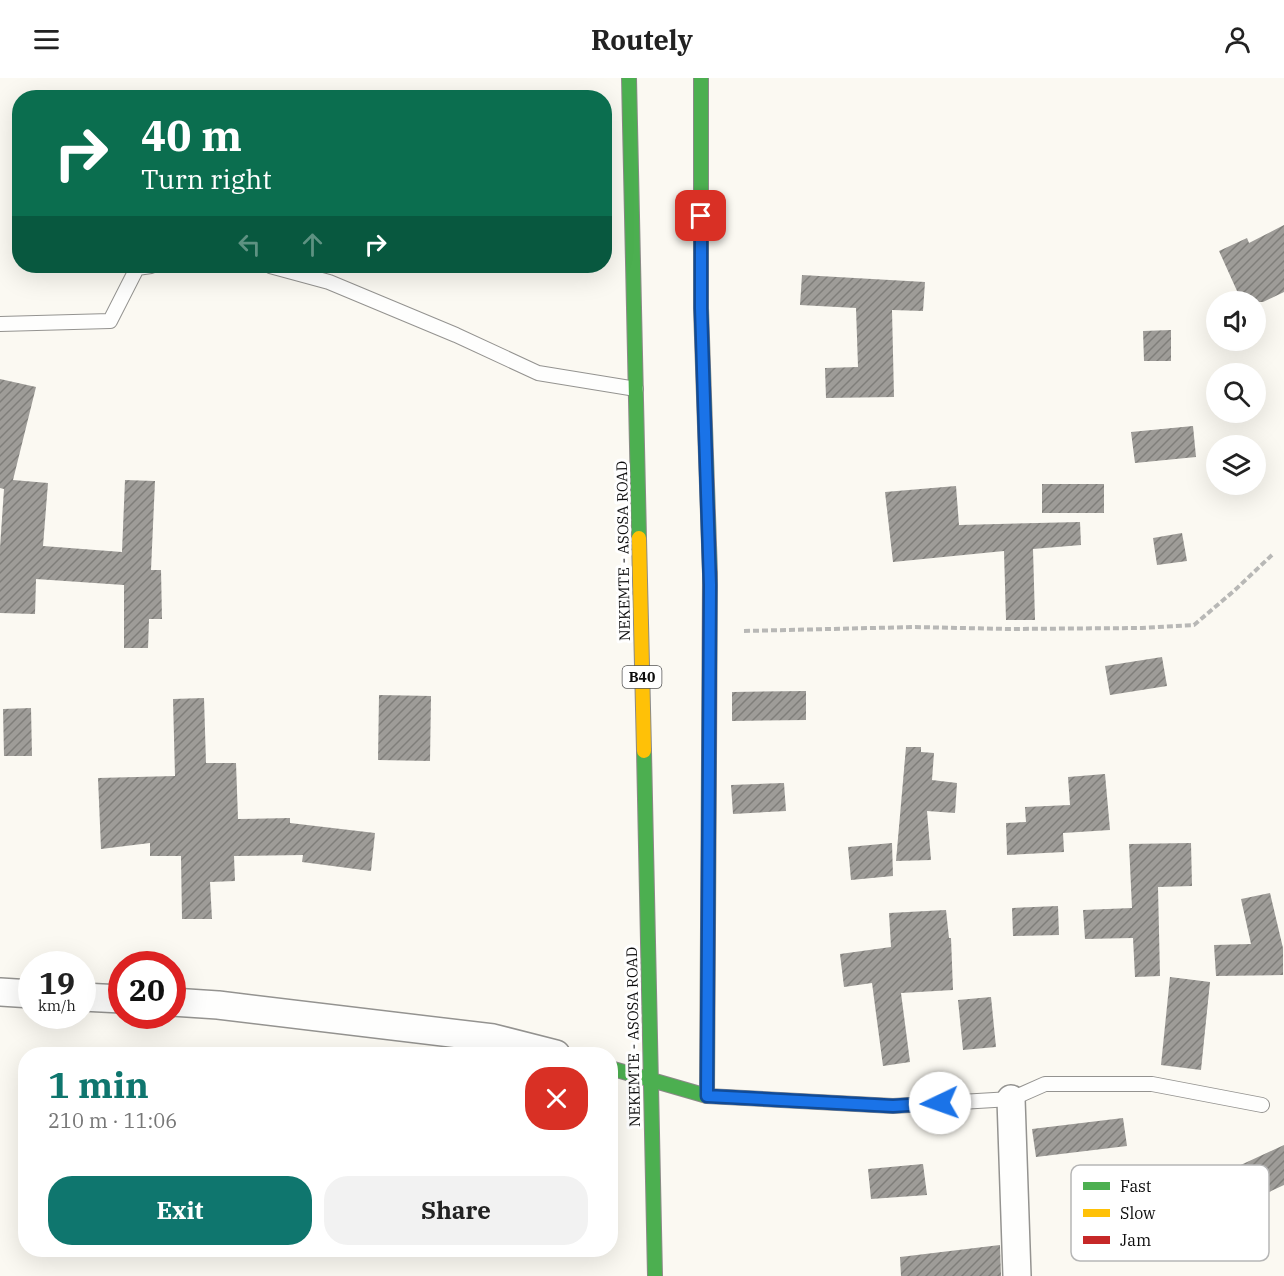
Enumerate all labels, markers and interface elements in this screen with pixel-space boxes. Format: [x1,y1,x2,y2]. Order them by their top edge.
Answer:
text: Routely [591,22,693,57]
icon: menu [30,23,63,56]
icon: person [1221,23,1254,56]
text: 40 m [141,108,242,163]
icon: right [42,114,120,192]
text: Turn right [141,161,272,196]
pin [675,190,726,241]
icon: arrive [684,199,717,232]
icon: left [233,228,266,261]
icon: ahead [296,228,329,261]
icon: right [359,228,392,261]
map controls [1206,291,1266,495]
button: sound [1206,291,1266,351]
button: search [1206,363,1266,423]
button: layers [1206,435,1266,495]
street label: NEKEMTE - ASOSA ROAD [612,461,634,641]
road number: B40 [622,666,662,688]
street label: NEKEMTE - ASOSA ROAD [622,947,644,1127]
speed limit sign: 20 [108,951,186,1029]
text: 19 [39,963,75,1002]
text: km/h [38,996,76,1015]
text: 1 min [48,1061,149,1108]
button: close [525,1067,588,1130]
position arrow [908,1071,972,1135]
text: 210 m · 11:06 [48,1107,177,1134]
legend [1071,1165,1269,1261]
button: Exit [48,1176,312,1245]
button: Share [324,1176,588,1245]
text: Fast [1120,1176,1152,1196]
text: Slow [1120,1203,1156,1223]
text: Jam [1120,1230,1151,1250]

